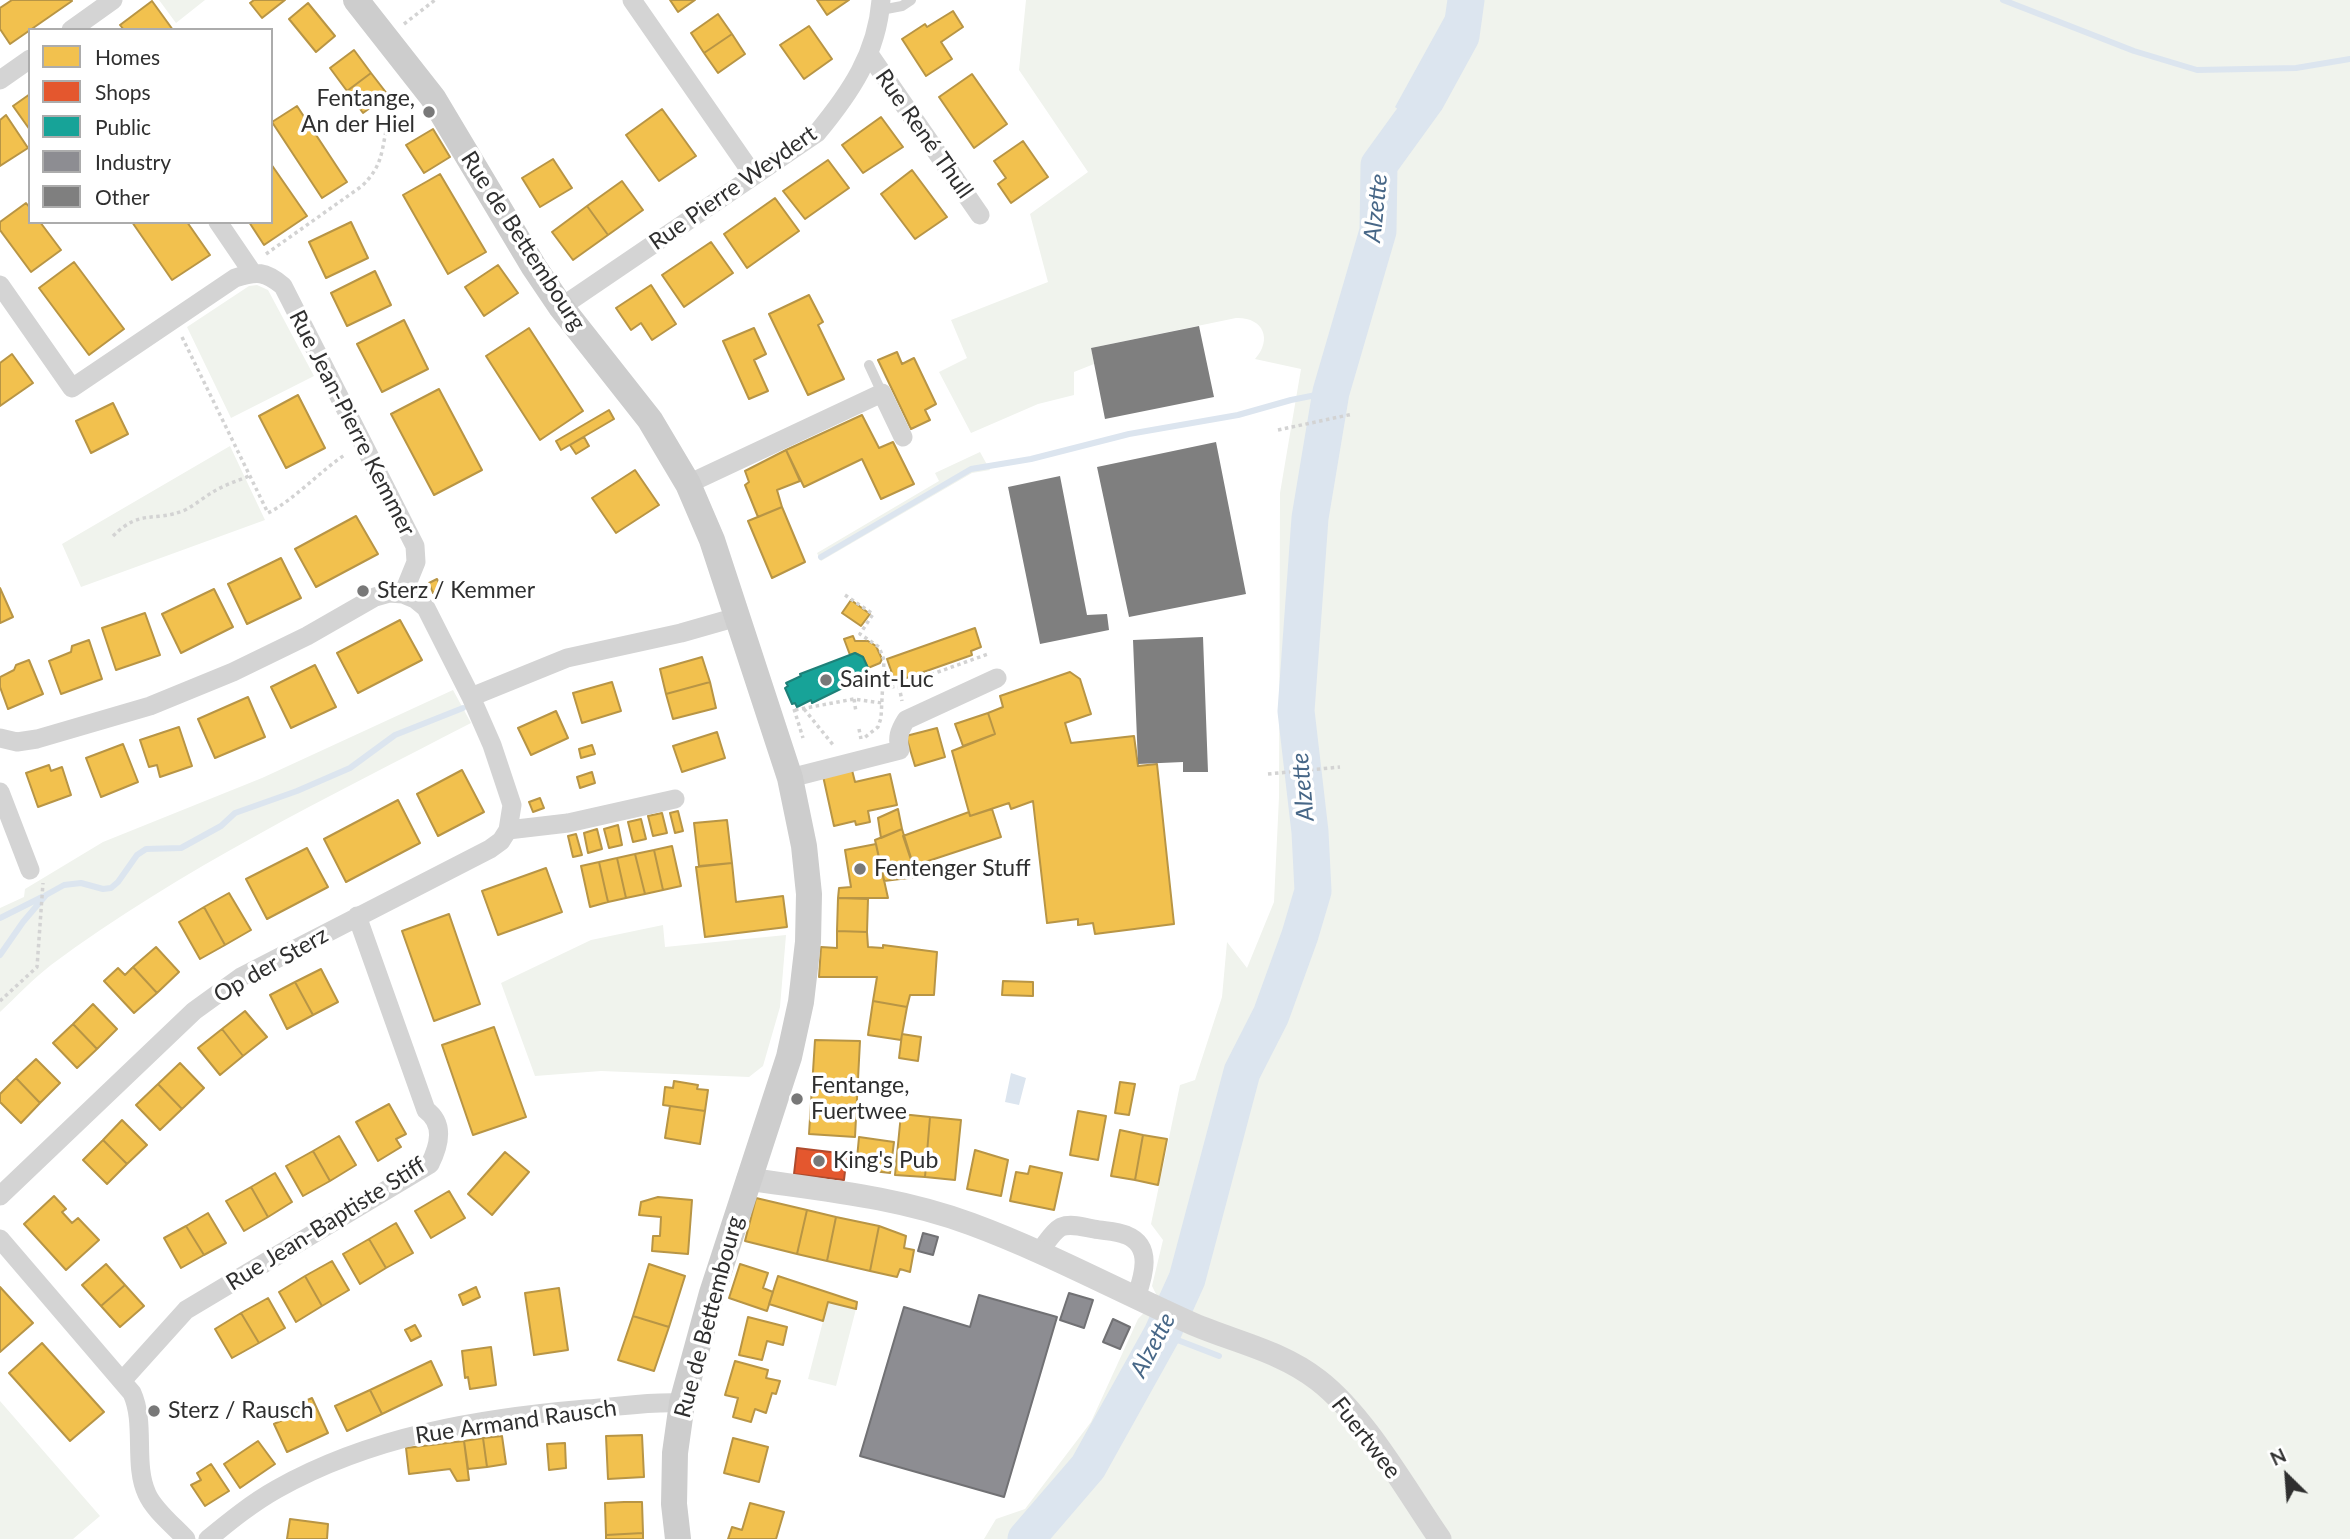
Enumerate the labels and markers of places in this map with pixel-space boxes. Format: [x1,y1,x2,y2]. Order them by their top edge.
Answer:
place label: Fentange, An der Hiel [301,85,415,139]
marker: Fentange, An der Hiel [421,104,437,120]
place label: Sterz / Kemmer [377,577,535,605]
marker: Sterz / Kemmer [355,583,371,599]
place label: Saint-Luc [840,666,934,694]
marker: Saint-Luc [818,672,834,688]
place label: Fentenger Stuff [874,855,1031,883]
marker: Fentenger Stuff [852,861,868,877]
place label: Fentange, Fuertwee [811,1072,909,1126]
marker: Fentange, Fuertwee [789,1091,805,1107]
place label: King's Pub [833,1147,938,1175]
marker: King's Pub [811,1153,827,1169]
place label: Sterz / Rausch [168,1397,313,1425]
marker: Sterz / Rausch [146,1403,162,1419]

